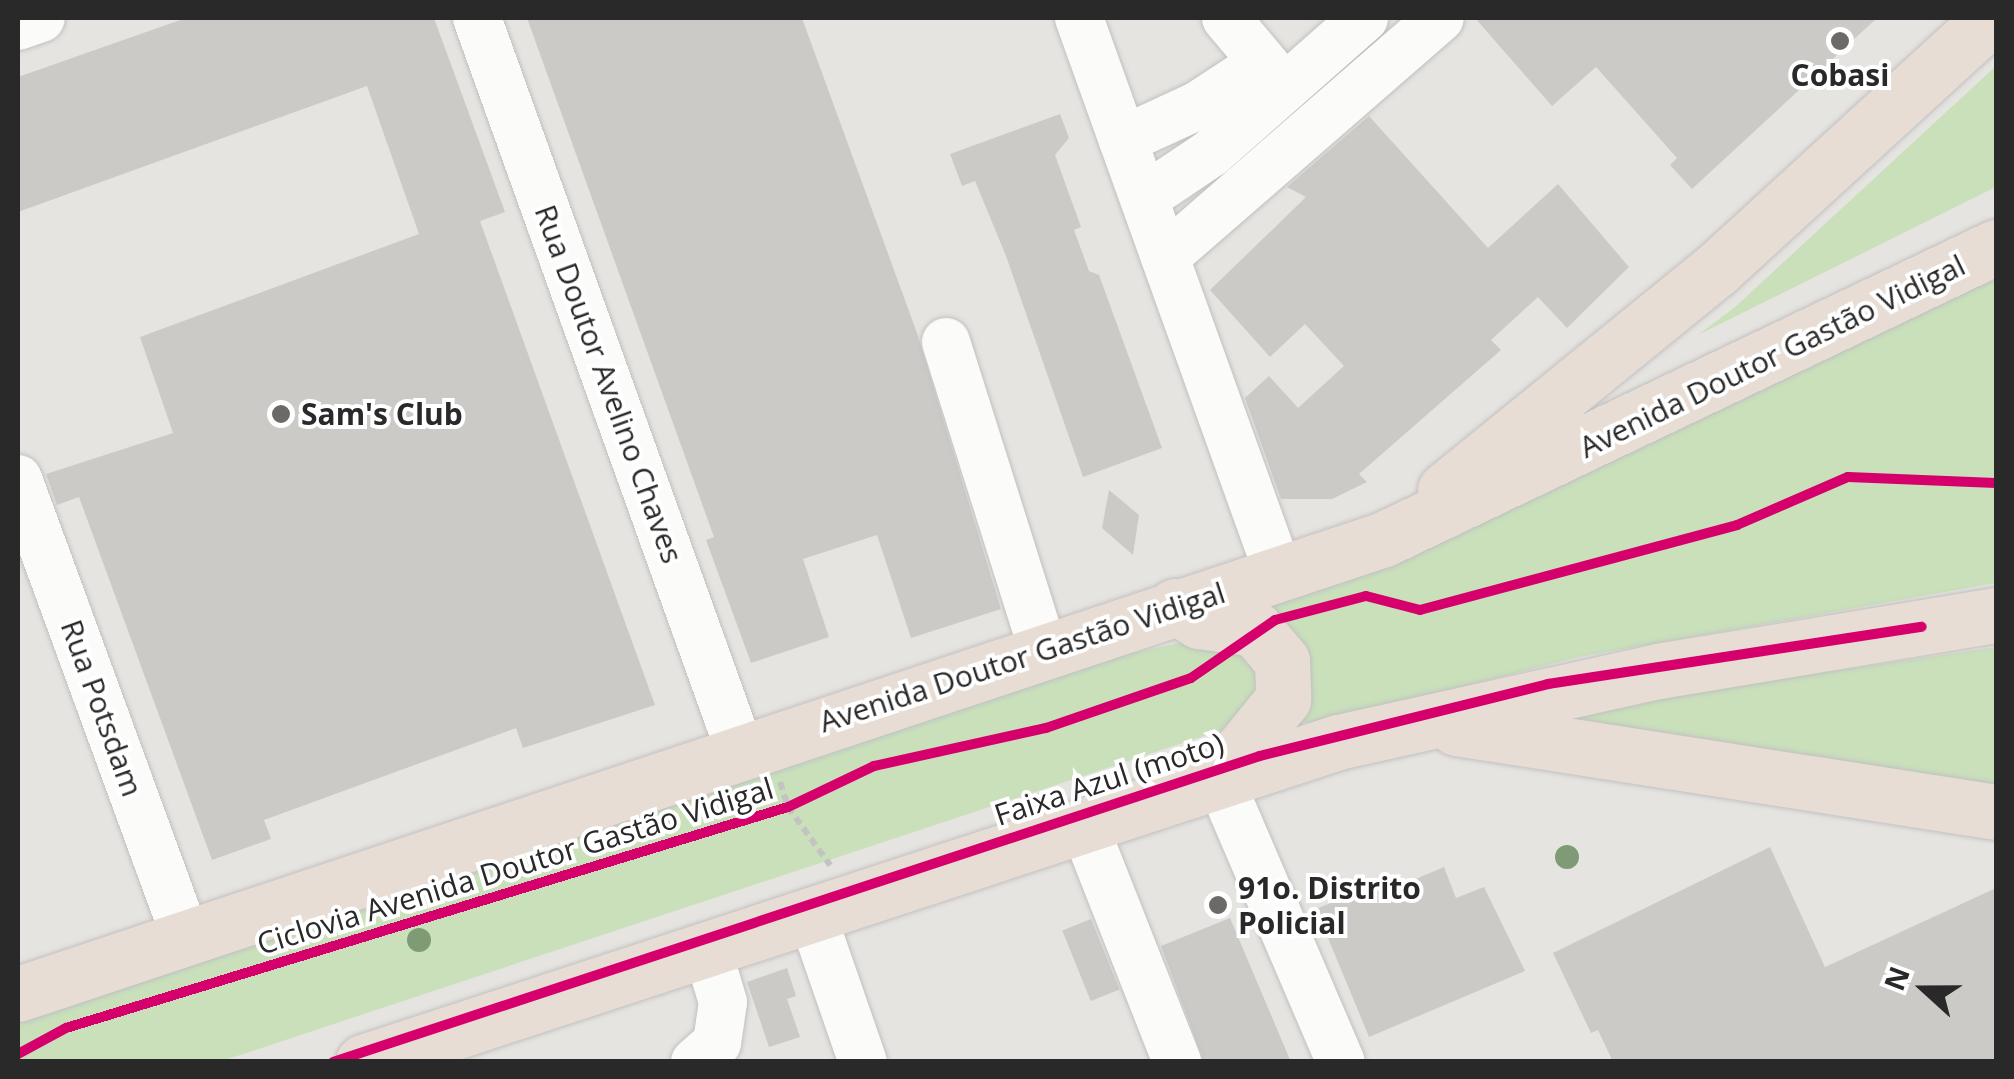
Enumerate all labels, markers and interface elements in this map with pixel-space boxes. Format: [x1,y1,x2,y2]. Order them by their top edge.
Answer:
marker: Cobasi [1829,30,1851,52]
place label: Cobasi [1791,57,1889,93]
street label: Rua Doutor Avelino Chaves [527,200,691,568]
street label: Avenida Doutor Gastão Vidigal [1573,247,1971,465]
place label: Sam's Club [301,396,463,432]
marker: Sam's Club [270,403,292,425]
street label: Avenida Doutor Gastão Vidigal [815,574,1229,740]
street label: Rua Potsdam [53,615,151,801]
street label: Faixa Azul (moto) [990,725,1228,833]
street label: Ciclovia Avenida Doutor Gastão Vidigal [253,770,777,962]
place label: 91o. Distrito Policial [1238,870,1421,940]
marker: 91o. Distrito Policial [1207,894,1229,916]
north arrow [1874,939,1974,1039]
text: N [1874,961,1918,996]

